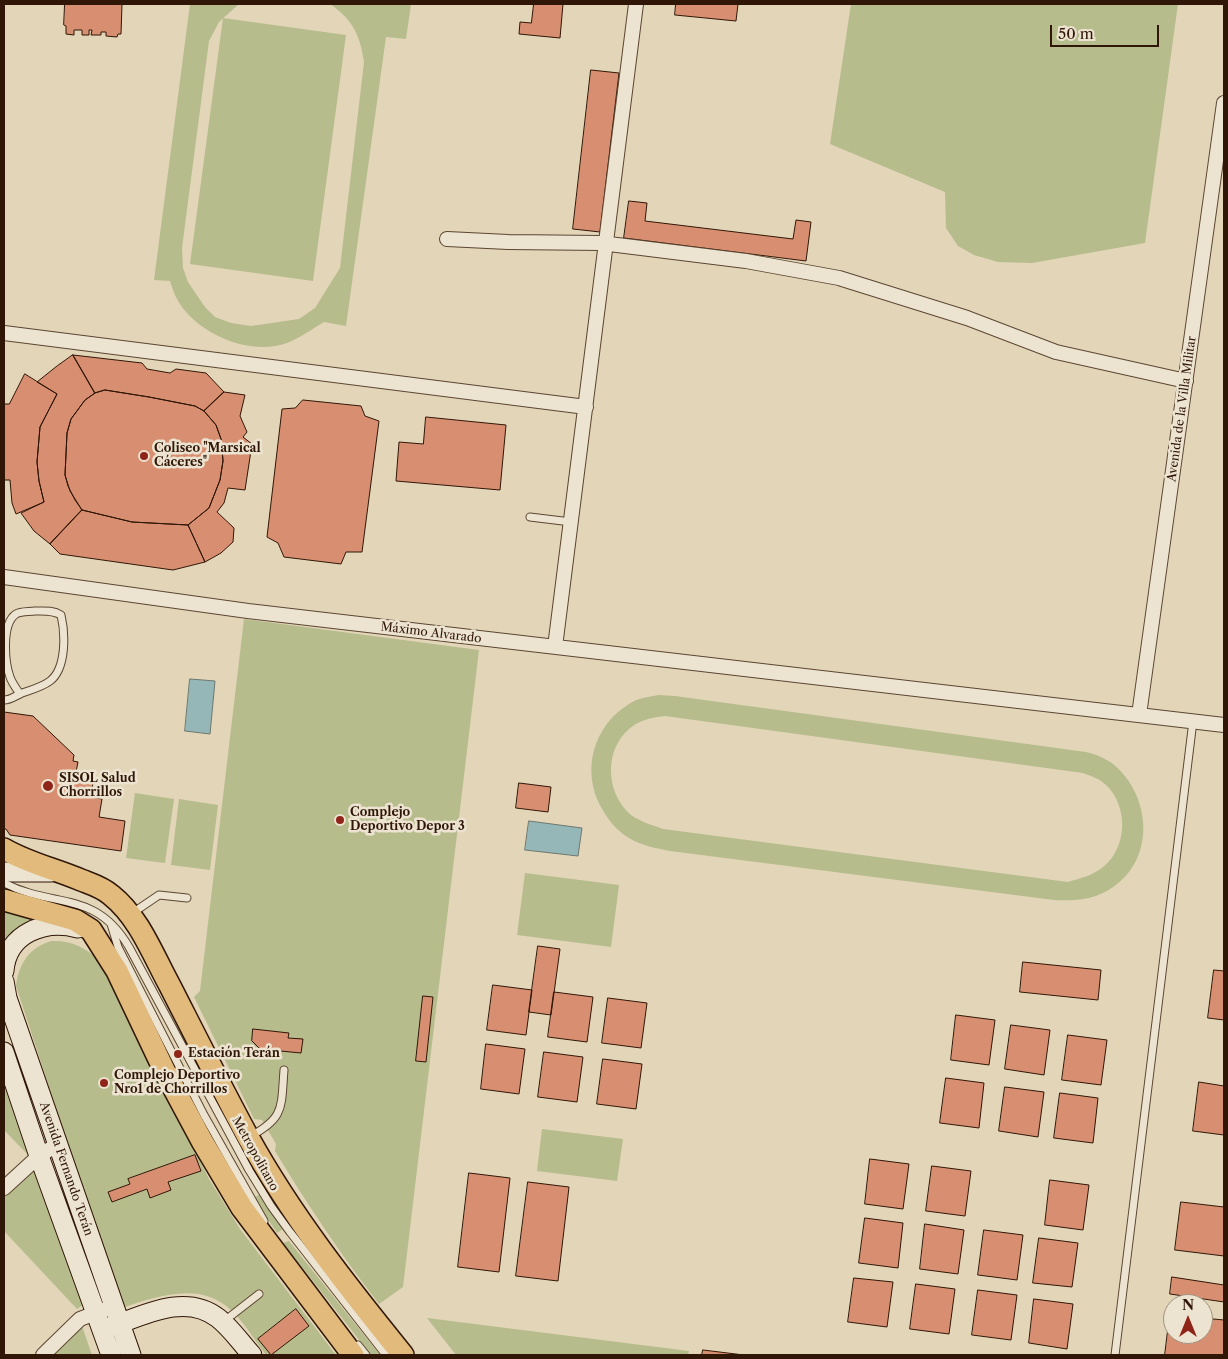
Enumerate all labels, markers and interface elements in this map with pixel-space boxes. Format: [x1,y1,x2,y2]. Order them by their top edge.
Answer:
scale bar [1053,15,1162,47]
text: 50 m [1058,24,1094,43]
street label: Avenida de la Villa Militar [1165,335,1199,483]
place label: Coliseo "Marsical Cáceres" [154,442,261,470]
marker: Coliseo "Marsical Cáceres" [138,450,150,462]
street label: Máximo Alvarado [380,620,482,646]
place label: SISOL Salud Chorrillos [59,772,136,800]
marker: SISOL Salud Chorrillos [41,779,55,793]
place label: Complejo Deportivo Depor 3 [350,806,465,834]
marker: Complejo Deportivo Depor 3 [334,814,346,826]
place label: Estación Terán [188,1047,280,1061]
marker: Estación Terán [172,1048,184,1060]
place label: Complejo Deportivo Nro1 de Chorrillos [114,1069,240,1097]
marker: Complejo Deportivo Nro1 de Chorrillos [98,1077,110,1089]
street label: Avenida Fernando Terán [36,1100,96,1238]
street label: Metropolitano [229,1114,281,1194]
north arrow [1163,1294,1213,1344]
text: N [1182,1296,1194,1314]

